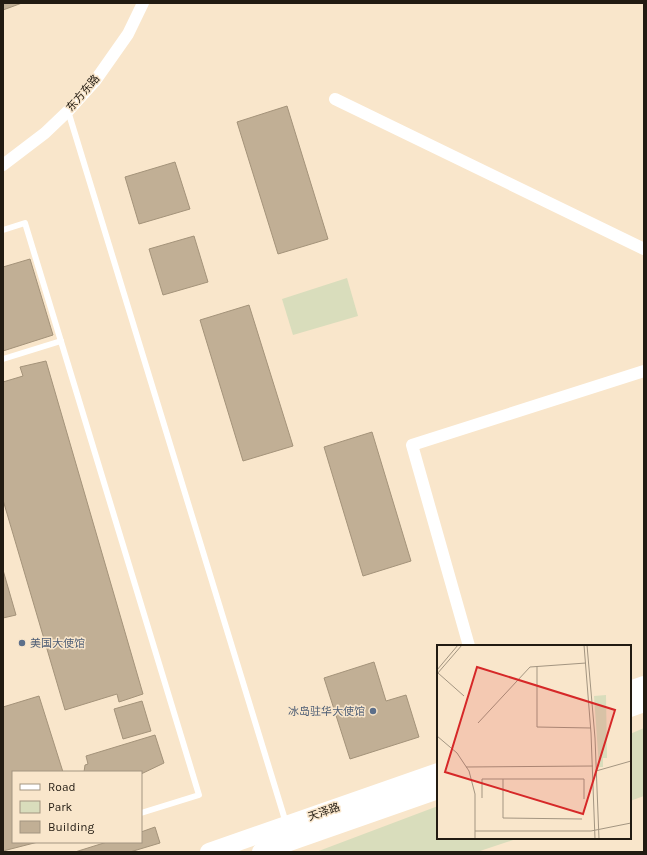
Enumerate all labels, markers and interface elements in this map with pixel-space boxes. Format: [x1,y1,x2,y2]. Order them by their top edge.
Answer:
street label: 东方东路 [64,72,102,114]
place label: 美国大使馆 [30,637,85,650]
marker: 美国大使馆 [17,638,27,648]
inset map [437,645,631,839]
place label: 冰岛驻华大使馆 [288,705,365,718]
marker: 冰岛驻华大使馆 [368,706,378,716]
legend [12,771,142,843]
text: Road [48,780,76,794]
text: Park [48,800,73,814]
street label: 天泽路 [306,800,342,824]
text: Building [48,820,95,834]

